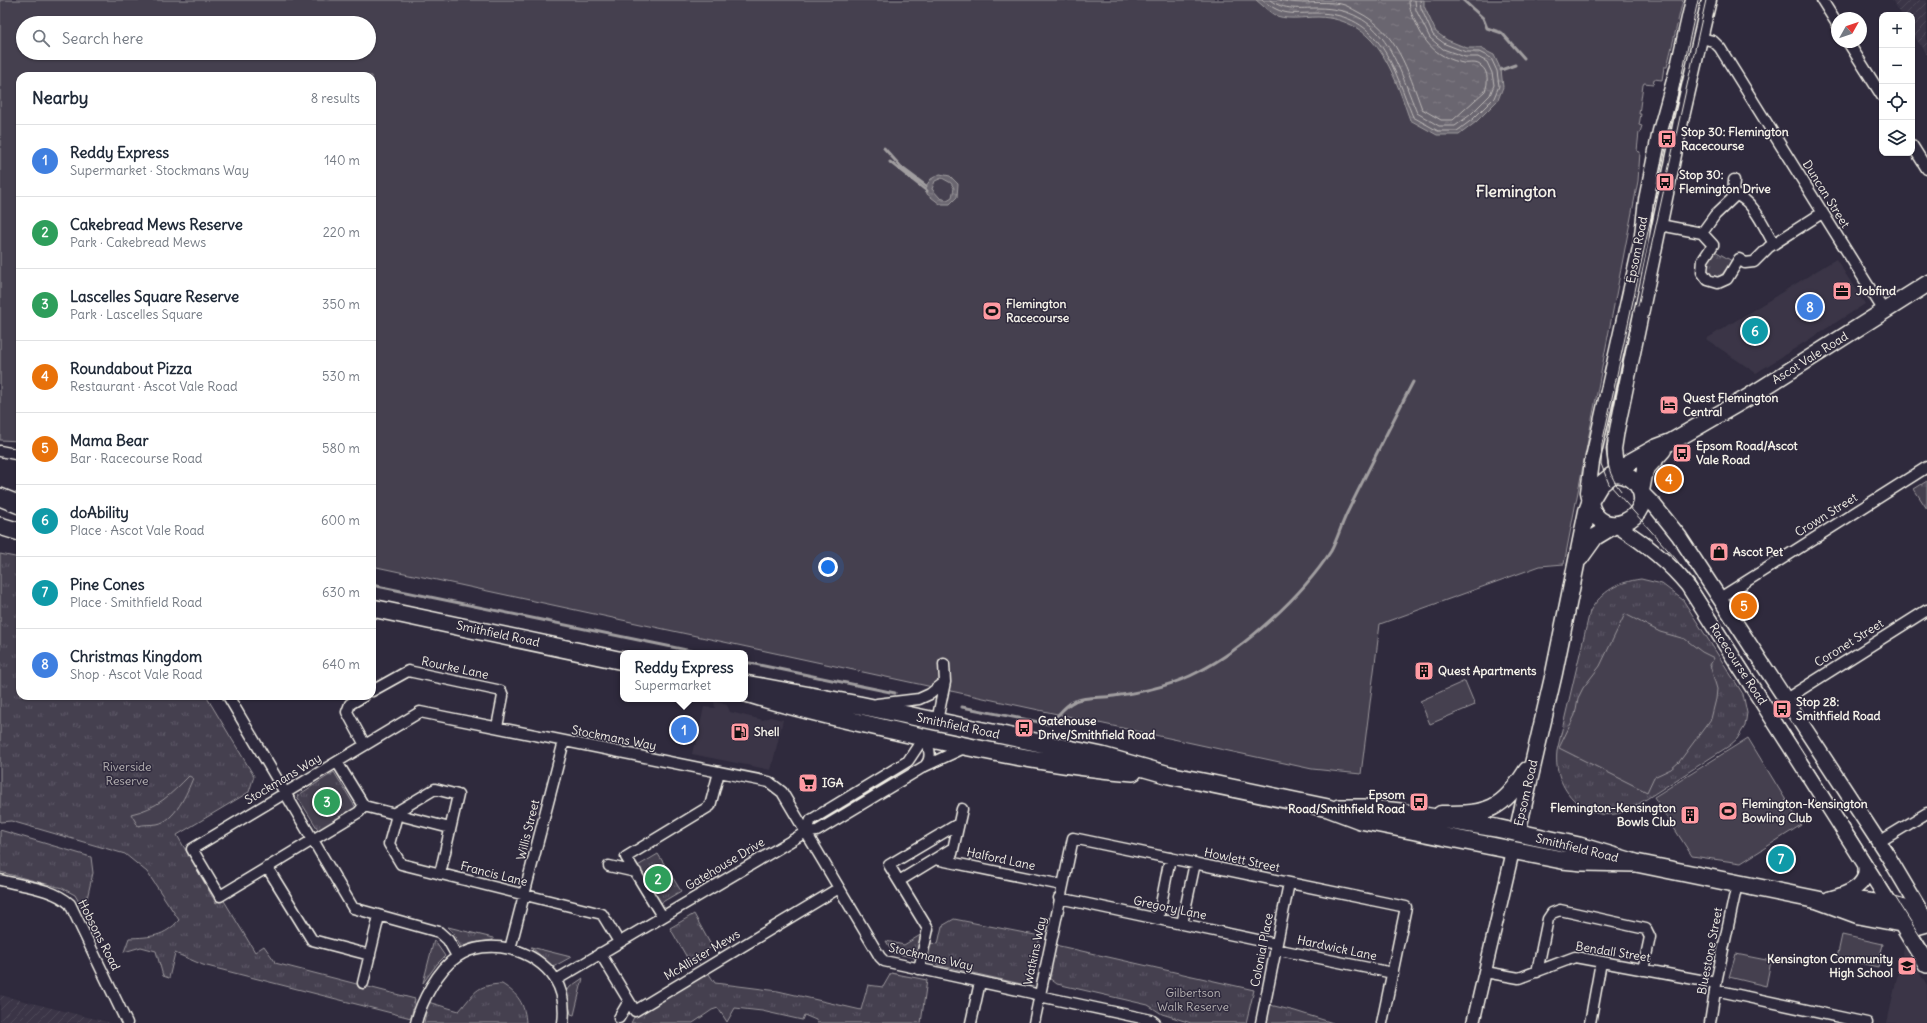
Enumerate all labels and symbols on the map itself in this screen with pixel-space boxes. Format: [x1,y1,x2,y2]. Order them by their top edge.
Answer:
north arrow [1831,12,1867,48]
place label: Stop 30: Flemington Racecourse [1681,124,1789,153]
bus stop icon: Stop 30: Flemington Racecourse [1656,128,1678,150]
street label: Duncan Street [1800,157,1853,230]
place label: Stop 30: Flemington Drive [1679,167,1771,197]
bus stop icon: Stop 30: Flemington Drive [1654,171,1676,193]
district label: Flemington [1476,181,1556,202]
street label: Epsom Road [1623,215,1650,284]
office icon: Jobfind [1831,280,1853,302]
place label: Jobfind [1856,283,1896,298]
pin: 8 [1797,292,1823,322]
place label: Flemington Racecourse [1006,296,1070,325]
sports icon: Flemington Racecourse [981,300,1003,322]
pin: 6 [1742,316,1768,346]
street label: Ascot Vale Road [1769,328,1850,387]
place label: Quest Flemington Central [1683,390,1778,419]
hotel icon: Quest Flemington Central [1658,394,1680,416]
place label: Epsom Road/Ascot Vale Road [1696,438,1799,467]
bus stop icon: Epsom Road/Ascot Vale Road [1671,442,1693,464]
pin: 4 [1656,464,1682,494]
street label: Crown Street [1792,490,1860,540]
shop icon: Ascot Pet [1708,541,1730,563]
place label: Ascot Pet [1733,544,1784,559]
your location [818,557,838,577]
pin: 5 [1731,591,1757,621]
street label: Coronet Street [1812,615,1886,670]
street label: Smithfield Road [455,617,541,650]
street label: Racecourse Road [1706,620,1770,707]
street label: Rourke Lane [420,653,490,682]
building icon: Quest Apartments [1413,660,1435,682]
place label: Quest Apartments [1438,663,1537,679]
place label: Stop 28: Smithfield Road [1796,694,1881,723]
bus stop icon: Stop 28: Smithfield Road [1771,698,1793,720]
street label: Smithfield Road [915,709,1001,742]
place label: Gatehouse Drive/Smithfield Road [1038,713,1155,742]
pin: 1 [671,715,697,745]
bus stop icon: Gatehouse Drive/Smithfield Road [1013,717,1035,739]
fuel station icon: Shell [729,721,751,743]
street label: Stockmans Way [570,722,658,753]
place label: Shell [754,724,780,739]
street label: Stockmans Way [242,750,324,807]
street label: Epsom Road [1511,758,1540,827]
park label: Riverside Reserve [102,759,152,788]
supermarket icon: IGA [797,772,819,794]
place label: IGA [822,775,844,790]
pin: 3 [314,787,340,817]
place label: Epsom Road/Smithfield Road [1288,787,1405,816]
bus stop icon: Epsom Road/Smithfield Road [1408,791,1430,813]
place label: Flemington-Kensington Bowling Club [1742,796,1868,826]
street label: Willis Street [513,798,542,862]
place label: Flemington-Kensington Bowls Club [1550,800,1676,829]
sports icon: Flemington-Kensington Bowling Club [1717,800,1739,822]
building icon: Flemington-Kensington Bowls Club [1679,804,1701,826]
street label: Smithfield Road [1534,830,1620,865]
street label: Gatehouse Drive [682,834,767,893]
street label: Halford Lane [965,844,1037,873]
street label: Howlett Street [1203,844,1281,875]
pin: 7 [1768,844,1794,874]
street label: Francis Lane [459,858,529,889]
pin: 2 [645,864,671,894]
street label: Gregory Lane [1132,892,1208,923]
street label: Hobsons Road [75,897,124,973]
street label: Bluestone Street [1694,906,1725,996]
street label: Colonial Place [1247,912,1276,988]
street label: Watkins Way [1020,915,1049,986]
street label: McAllister Mews [661,926,743,983]
street label: Hardwick Lane [1296,932,1378,963]
street label: Bendall Street [1575,938,1652,965]
street label: Stockmans Way [887,940,975,974]
place label: Kensington Community High School [1767,951,1893,981]
school or university icon: Kensington Community High School [1896,955,1918,977]
park label: Gilbertson Walk Reserve [1157,985,1229,1014]

